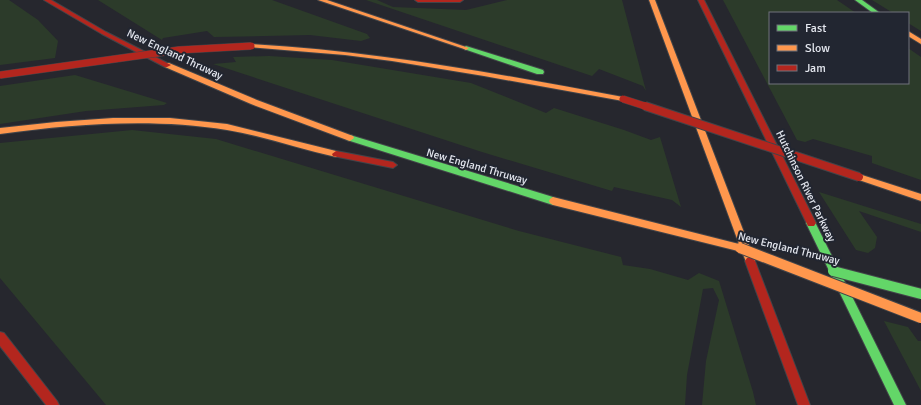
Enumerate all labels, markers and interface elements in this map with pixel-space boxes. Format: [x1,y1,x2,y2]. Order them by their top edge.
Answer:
legend [769,12,909,84]
text: Fast [805,21,826,36]
street label: New England Thruway [125,27,226,83]
text: Slow [805,41,830,56]
text: Jam [805,61,826,76]
street label: Hutchinson River Parkway [773,128,839,245]
street label: New England Thruway [425,146,530,187]
street label: New England Thruway [737,230,842,268]

